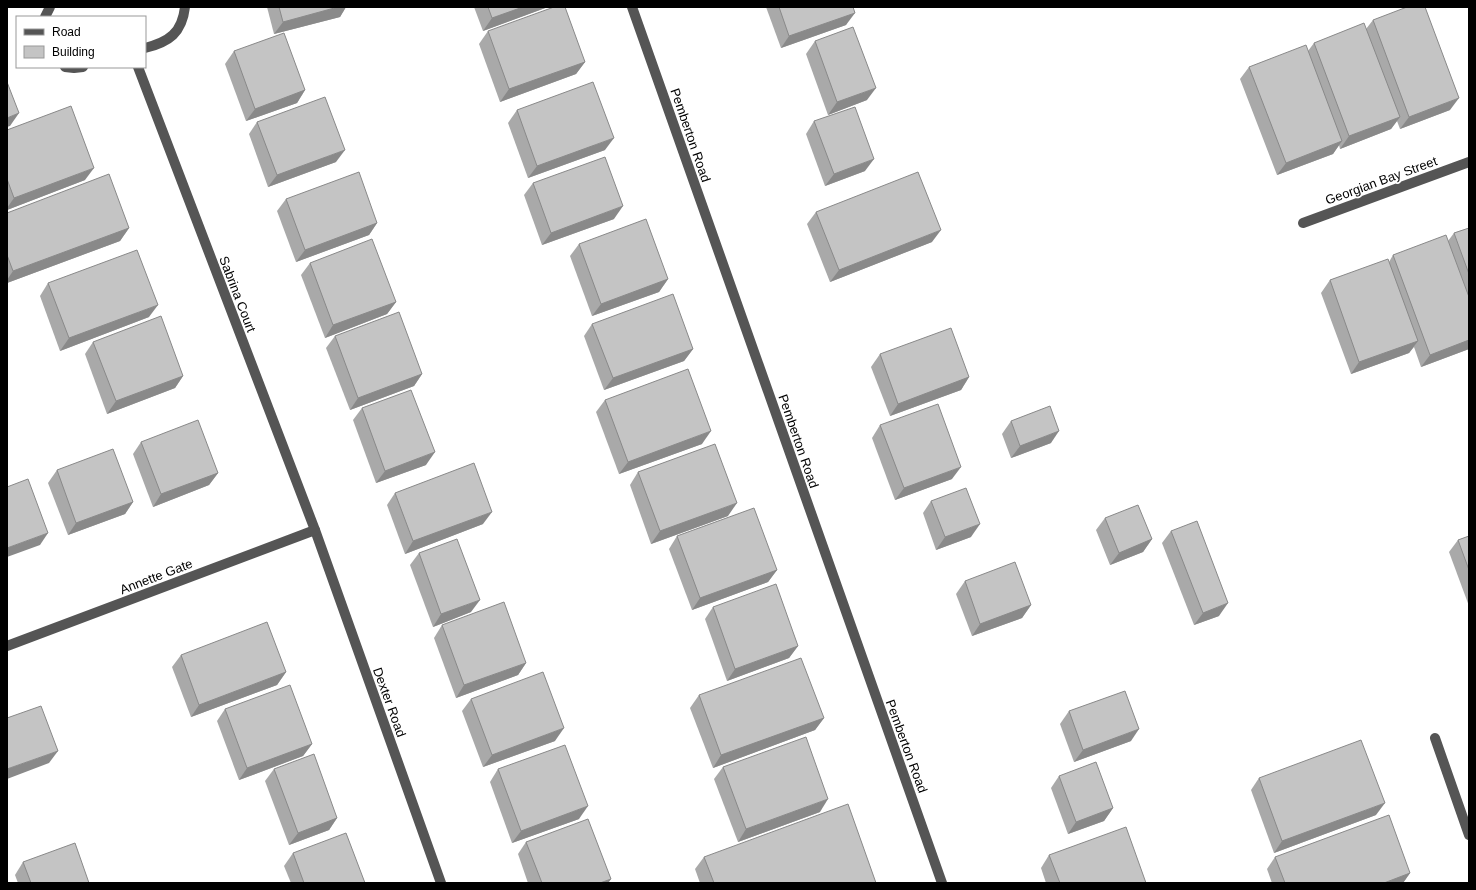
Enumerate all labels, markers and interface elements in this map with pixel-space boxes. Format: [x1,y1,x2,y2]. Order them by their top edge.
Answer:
legend [16,16,146,68]
text: Road [52,25,81,39]
text: Building [52,45,95,59]
street label: Pemberton Road [667,86,714,184]
street label: Georgian Bay Street [1323,153,1439,208]
street label: Sabrina Court [216,254,259,335]
street label: Pemberton Road [775,392,822,490]
street label: Annette Gate [118,556,195,597]
street label: Dexter Road [370,665,409,739]
street label: Pemberton Road [883,697,930,795]

